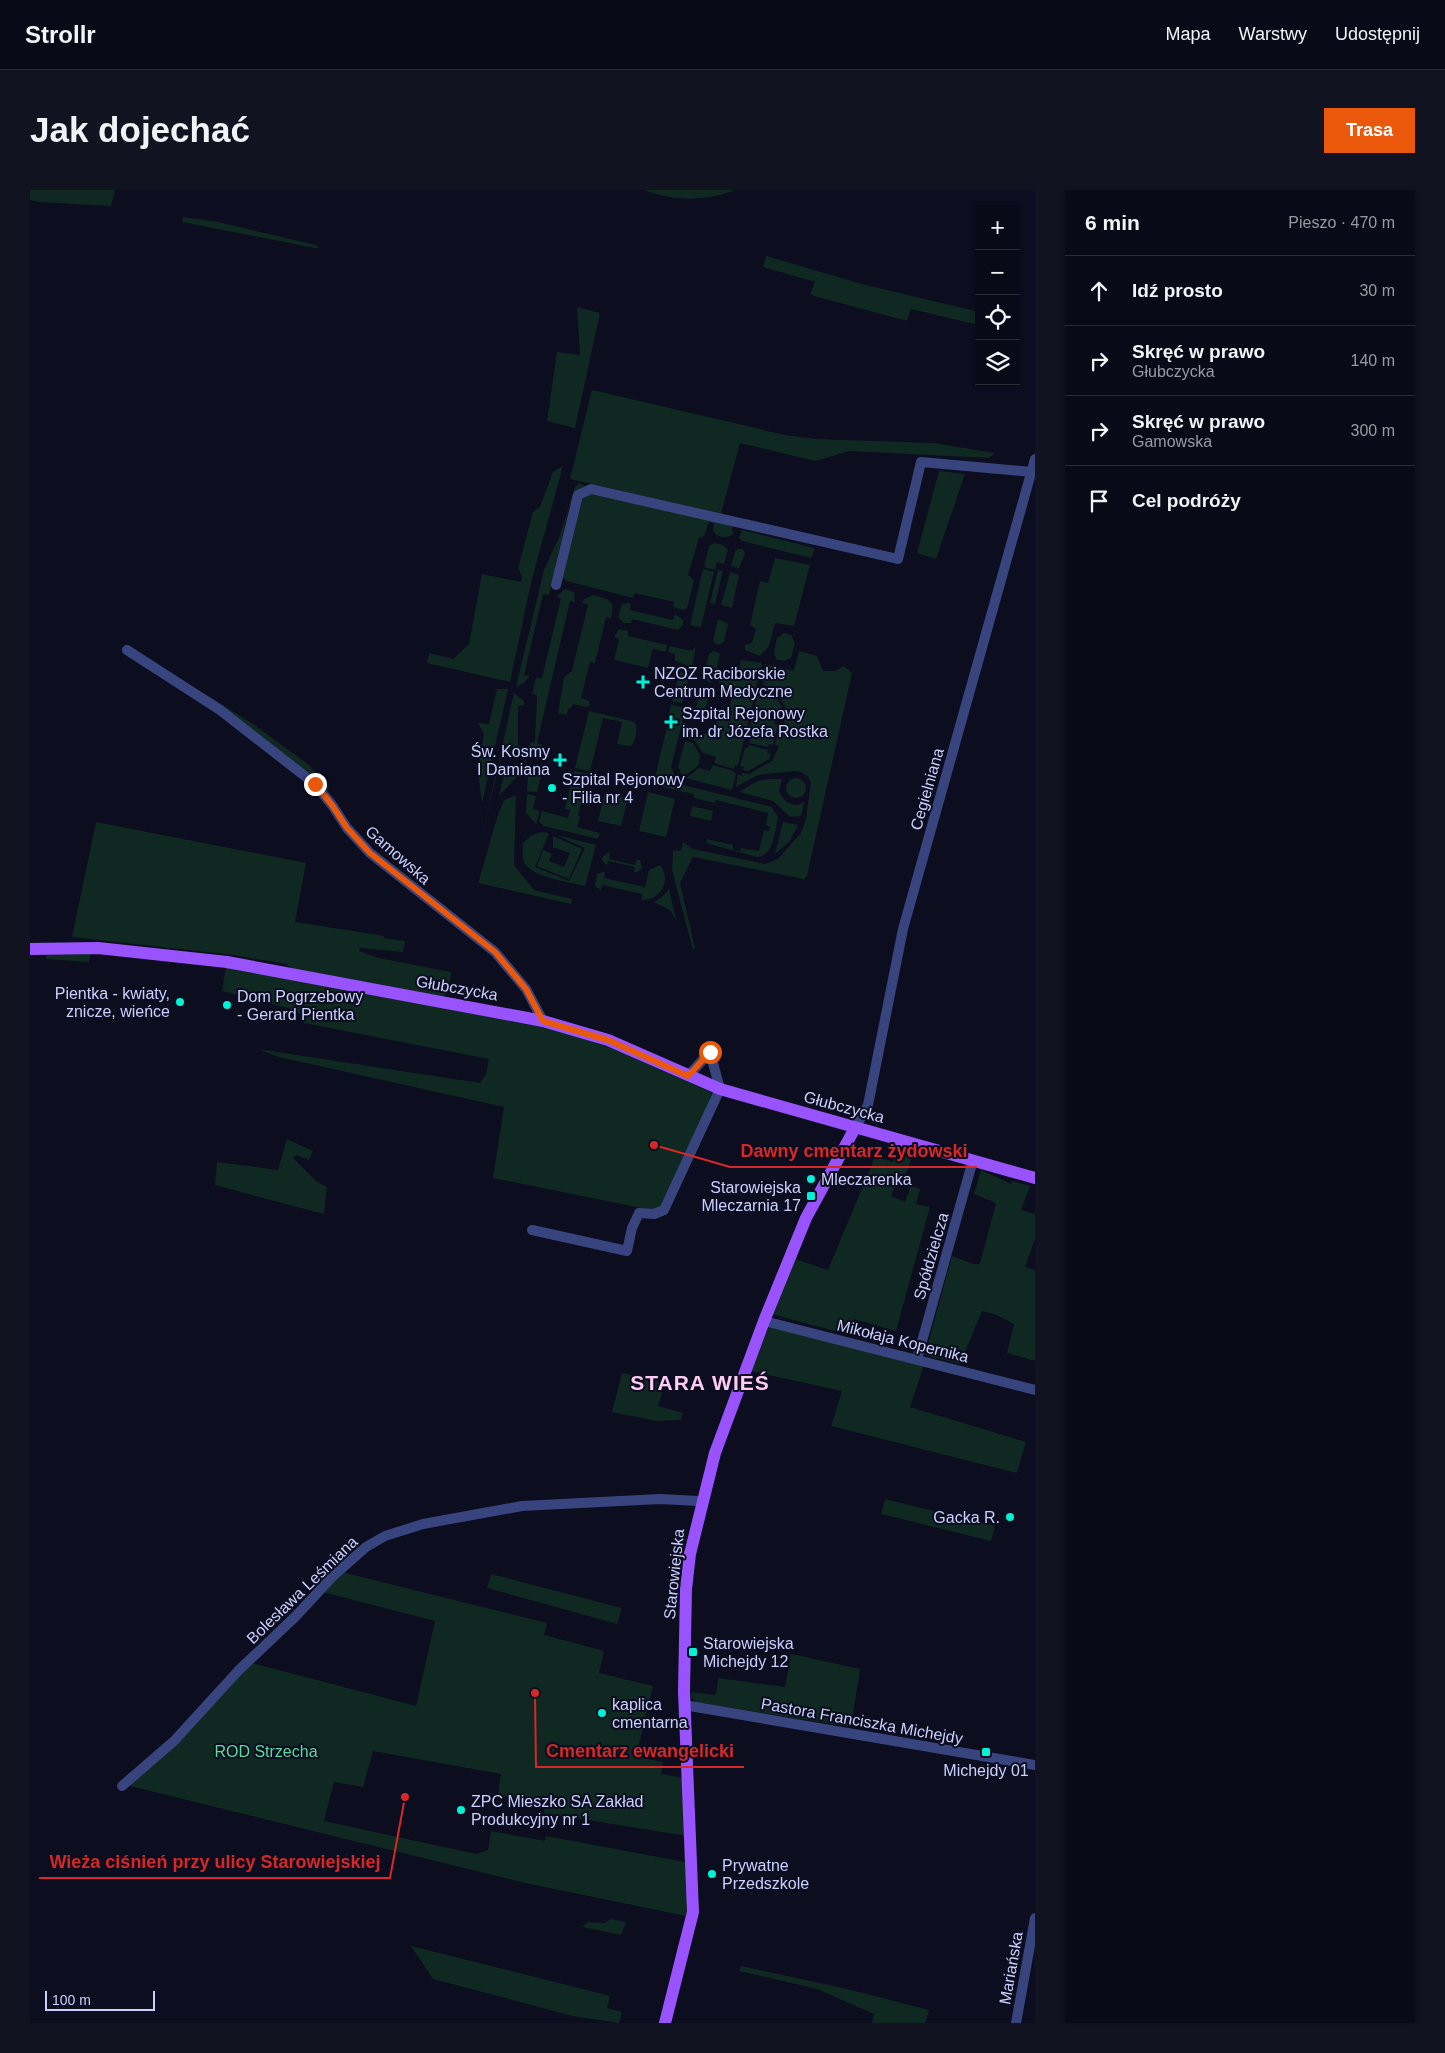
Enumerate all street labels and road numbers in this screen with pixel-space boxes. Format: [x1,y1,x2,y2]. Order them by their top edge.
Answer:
street label: Cegielniana [907,746,947,832]
street label: Gamowska [362,822,434,888]
street label: Głubczycka [415,972,499,1004]
street label: Głubczycka [802,1088,886,1126]
street label: Spółdzielcza [910,1210,952,1302]
street label: Mikołaja Kopernika [835,1316,971,1366]
street label: Starowiejska [661,1528,687,1620]
street label: Bolesława Leśmiana [243,1533,361,1647]
street label: Pastora Franciszka Michejdy [760,1695,964,1747]
street label: Mariańska [996,1930,1026,2006]

